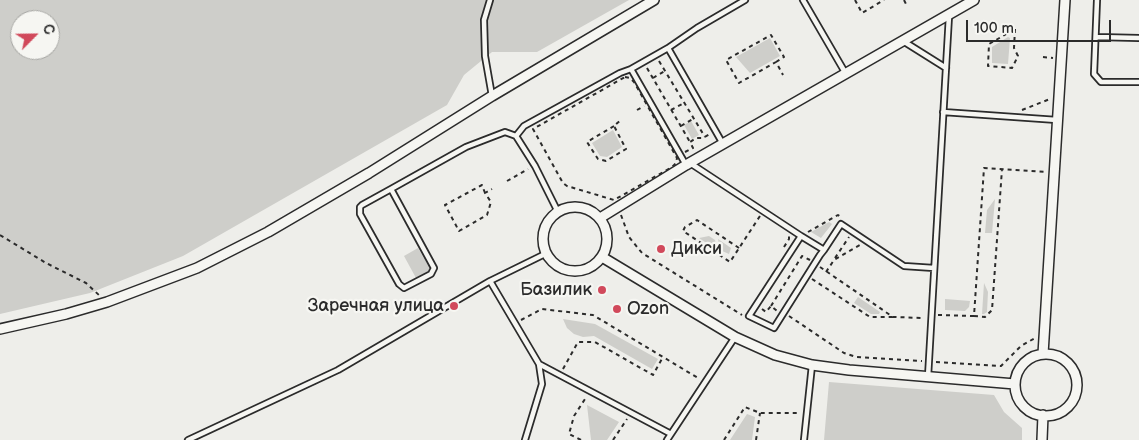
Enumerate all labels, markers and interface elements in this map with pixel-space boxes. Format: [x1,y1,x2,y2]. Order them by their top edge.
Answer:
north arrow [10,10,60,60]
scale bar [969,10,1114,42]
text: 100 m [974,19,1014,38]
text: С [39,22,58,37]
place label: Дикси [671,238,722,260]
marker: Дикси [655,243,667,255]
place label: Базилик [520,279,592,301]
marker: Базилик [596,284,608,296]
place label: Заречная улица [308,295,444,317]
place label: Ozon [627,298,669,320]
marker: Заречная улица [448,300,460,312]
marker: Ozon [611,303,623,315]

